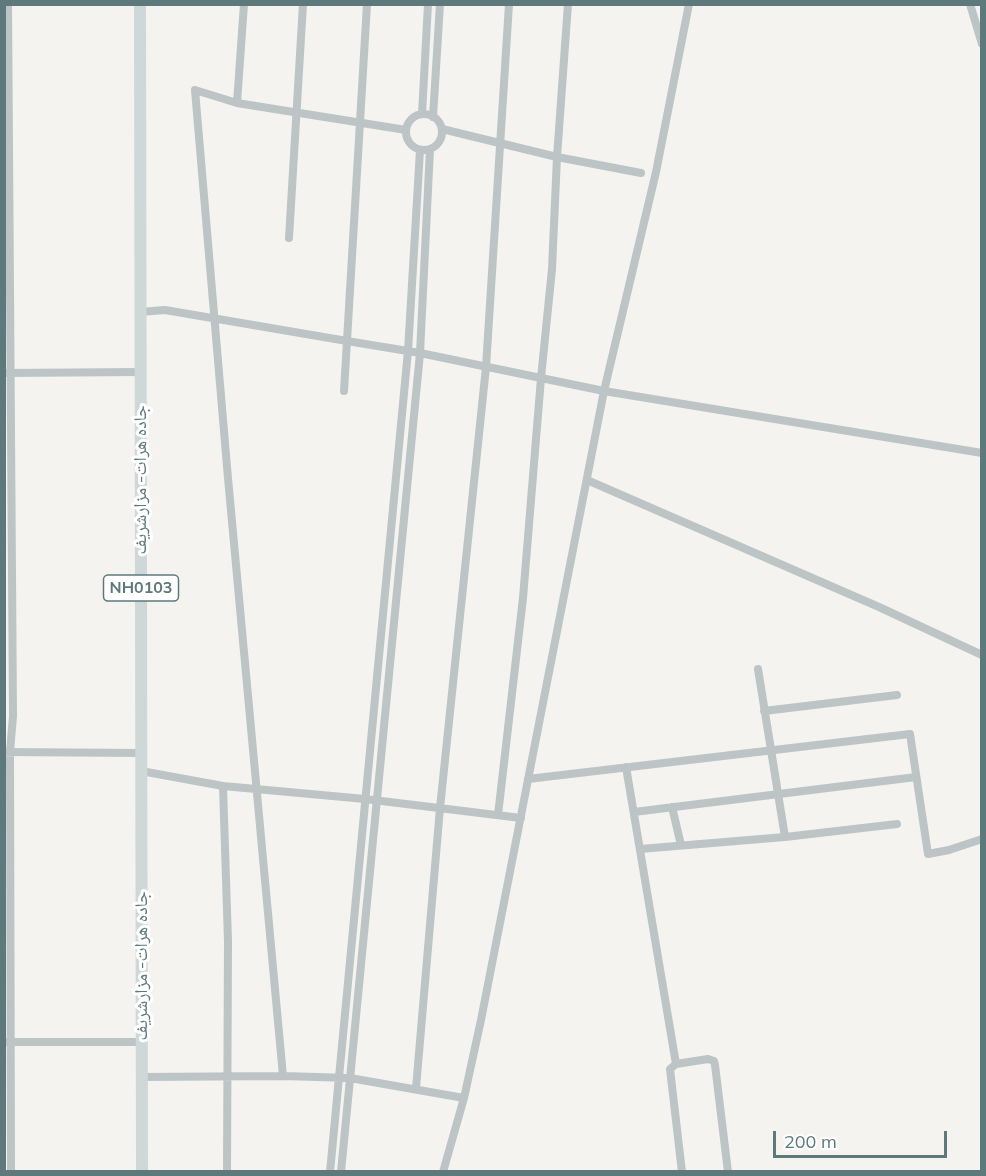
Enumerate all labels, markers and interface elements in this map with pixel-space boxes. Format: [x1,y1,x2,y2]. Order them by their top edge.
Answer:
street label: جاده هرات- مزارشریف [130,405,152,555]
road number: NH0103 [104,575,178,601]
street label: جاده هرات- مزارشریف [131,891,153,1041]
scale bar [776,1119,950,1157]
text: 200 m [784,1130,837,1153]

